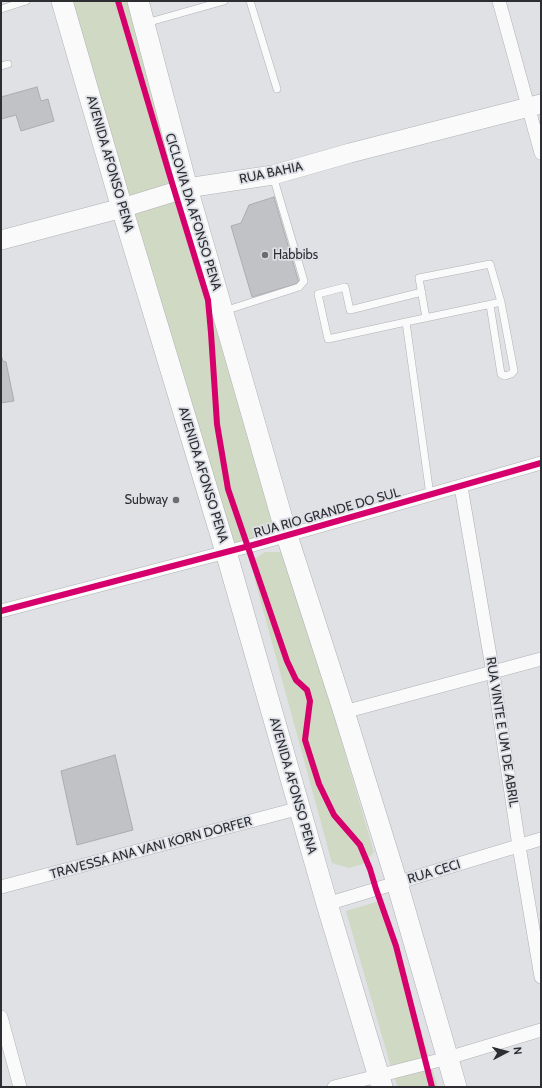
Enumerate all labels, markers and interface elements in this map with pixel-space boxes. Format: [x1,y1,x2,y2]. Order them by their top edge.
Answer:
street label: AVENIDA AFONSO PENA [83,94,137,234]
street label: CICLOVIA DA AFONSO PENA [162,131,224,293]
street label: RUA BAHIA [238,159,304,187]
place label: Habbibs [273,247,318,263]
marker: Habbibs [260,250,270,260]
street label: AVENIDA AFONSO PENA [175,405,231,545]
street label: RUA RIO GRANDE DO SUL [252,485,402,541]
place label: Subway [125,492,168,508]
marker: Subway [171,495,181,505]
street label: RUA VINTE E UM DE ABRIL [482,656,522,808]
street label: AVENIDA AFONSO PENA [266,716,320,856]
street label: TRAVESSA ANA VANI KORN DORFER [48,814,254,882]
street label: RUA CECI [406,857,462,887]
north arrow [486,1032,526,1072]
text: N [511,1046,525,1055]

